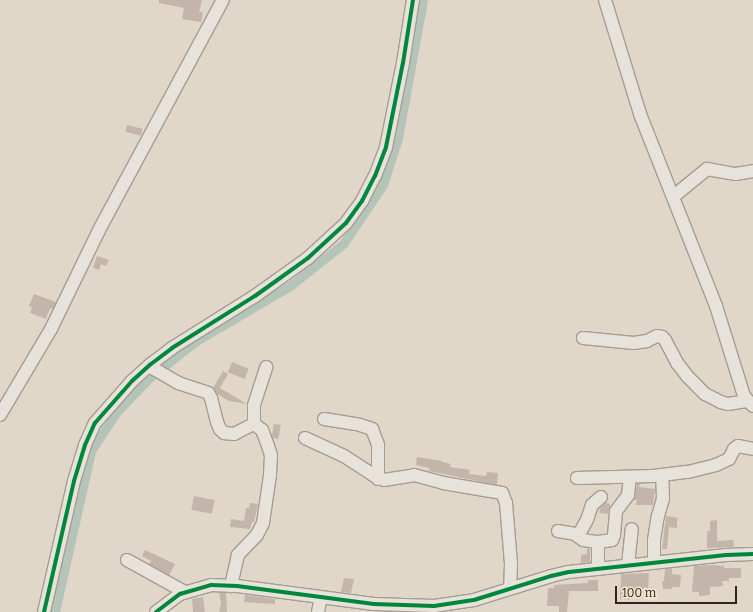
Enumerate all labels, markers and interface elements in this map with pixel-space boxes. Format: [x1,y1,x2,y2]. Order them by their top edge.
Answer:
scale bar [617,578,739,604]
text: 100 m [622,586,656,600]

